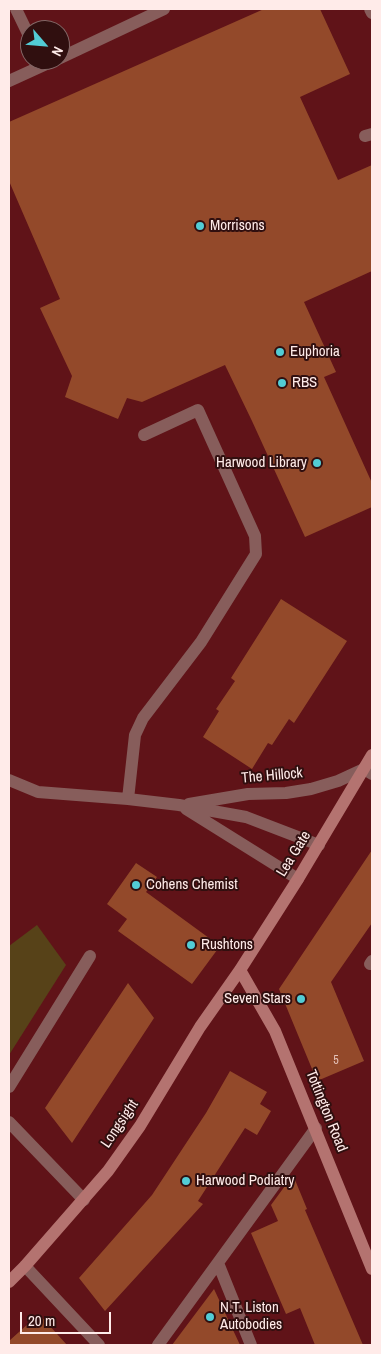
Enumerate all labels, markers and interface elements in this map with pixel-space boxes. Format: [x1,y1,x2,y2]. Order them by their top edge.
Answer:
north arrow [20,20,70,70]
text: N [48,44,67,59]
place label: Morrisons [210,217,265,235]
marker: Morrisons [194,220,206,232]
place label: Euphoria [290,343,340,361]
marker: Euphoria [274,346,286,358]
place label: RBS [292,374,317,392]
marker: RBS [276,377,288,389]
place label: Harwood Library [216,454,307,472]
marker: Harwood Library [311,457,323,469]
street label: The Hillock [241,764,303,788]
street label: Lea Gate [273,828,315,880]
place label: Cohens Chemist [146,876,238,894]
marker: Cohens Chemist [130,879,142,891]
place label: Rushtons [201,936,253,954]
marker: Rushtons [185,939,197,951]
place label: Seven Stars [224,990,291,1008]
marker: Seven Stars [295,993,307,1005]
house number: 5 [333,1054,339,1068]
street label: Tottington Road [301,1067,351,1155]
street label: Longsight [97,1097,143,1151]
place label: Harwood Podiatry [196,1172,294,1190]
marker: Harwood Podiatry [180,1175,192,1187]
place label: N.T. Liston Autobodies [220,1299,282,1334]
scale bar [22,1302,114,1334]
text: 20 m [28,1310,55,1331]
marker: N.T. Liston Autobodies [204,1311,216,1323]

